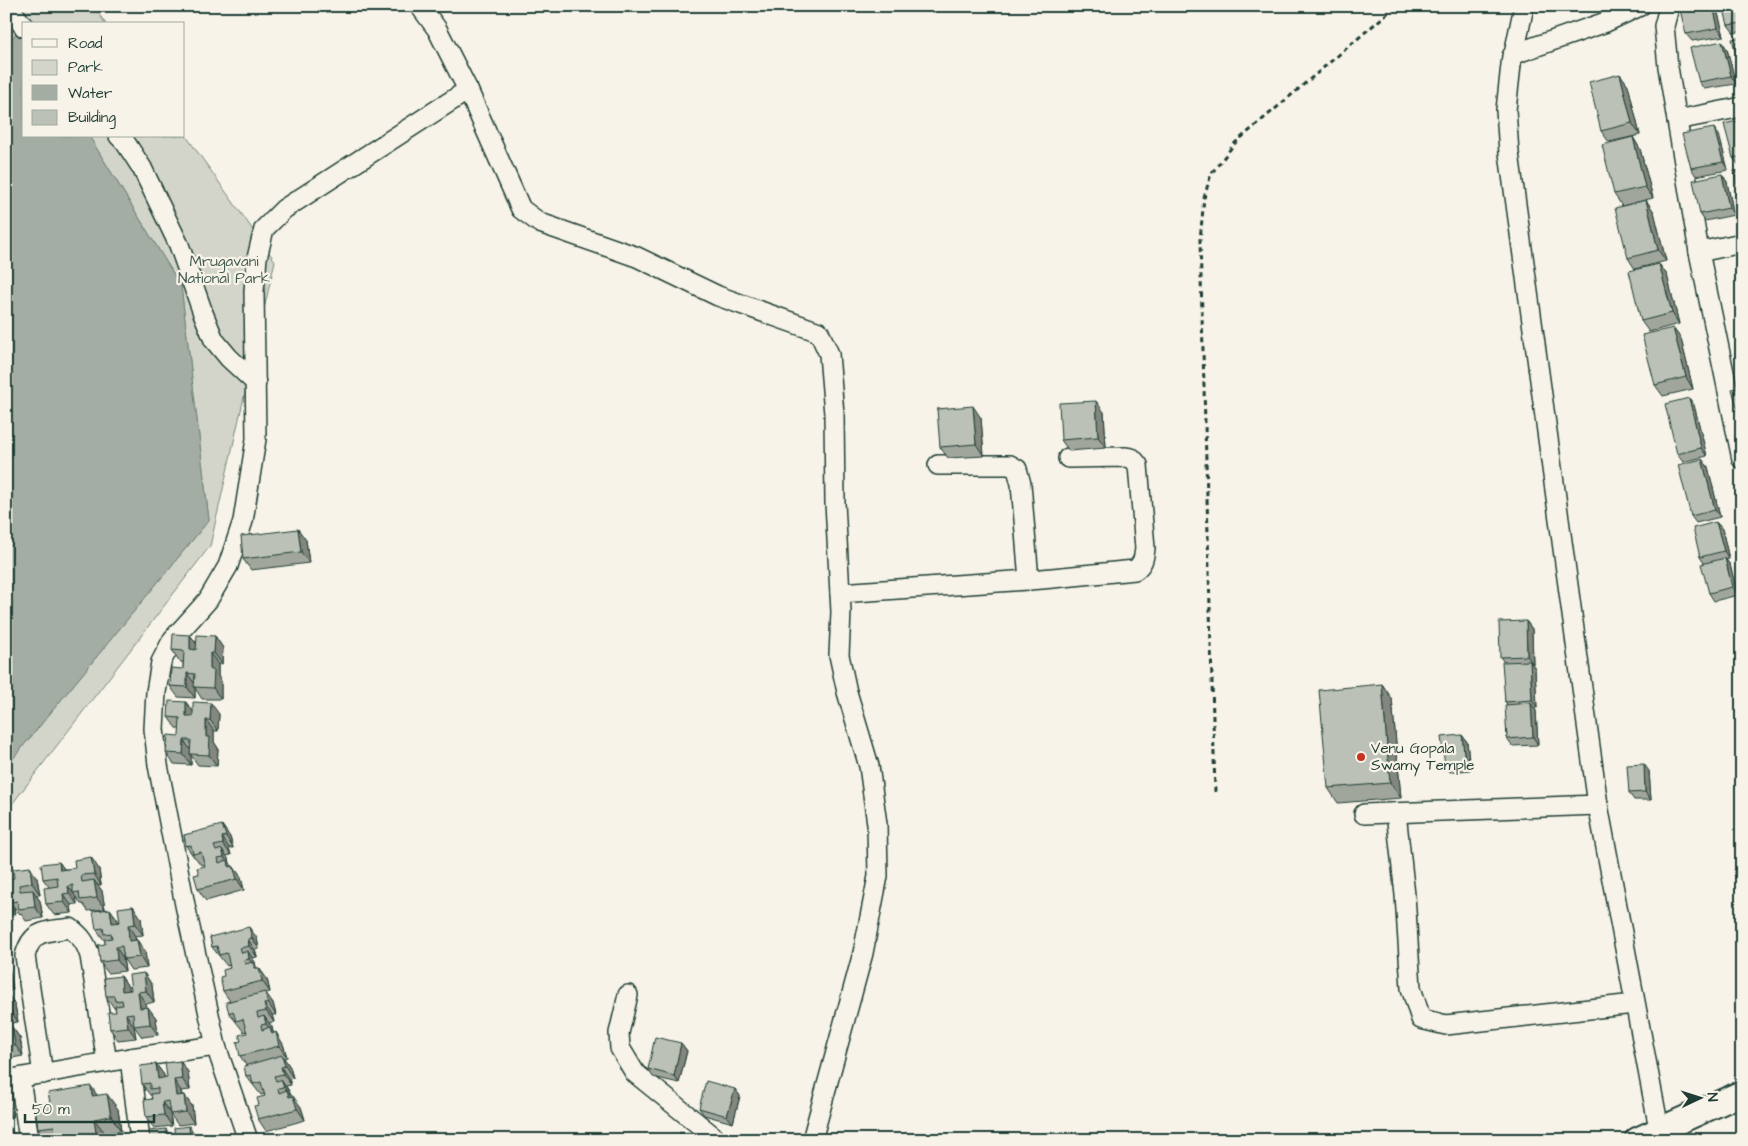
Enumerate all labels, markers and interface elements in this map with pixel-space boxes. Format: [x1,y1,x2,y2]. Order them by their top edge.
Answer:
legend [22,22,185,138]
text: Road [68,33,103,54]
text: Park [68,57,103,78]
text: Water [68,83,112,104]
text: Building [68,107,116,129]
park label: Mrugavani National Park [178,251,270,289]
place label: Venu Gopala Swamy Temple [1371,738,1474,777]
marker: Venu Gopala Swamy Temple [1355,751,1367,763]
north arrow [1676,1074,1726,1124]
scale bar [25,1091,154,1123]
text: N [1702,1092,1722,1102]
text: 50 m [32,1099,70,1120]

